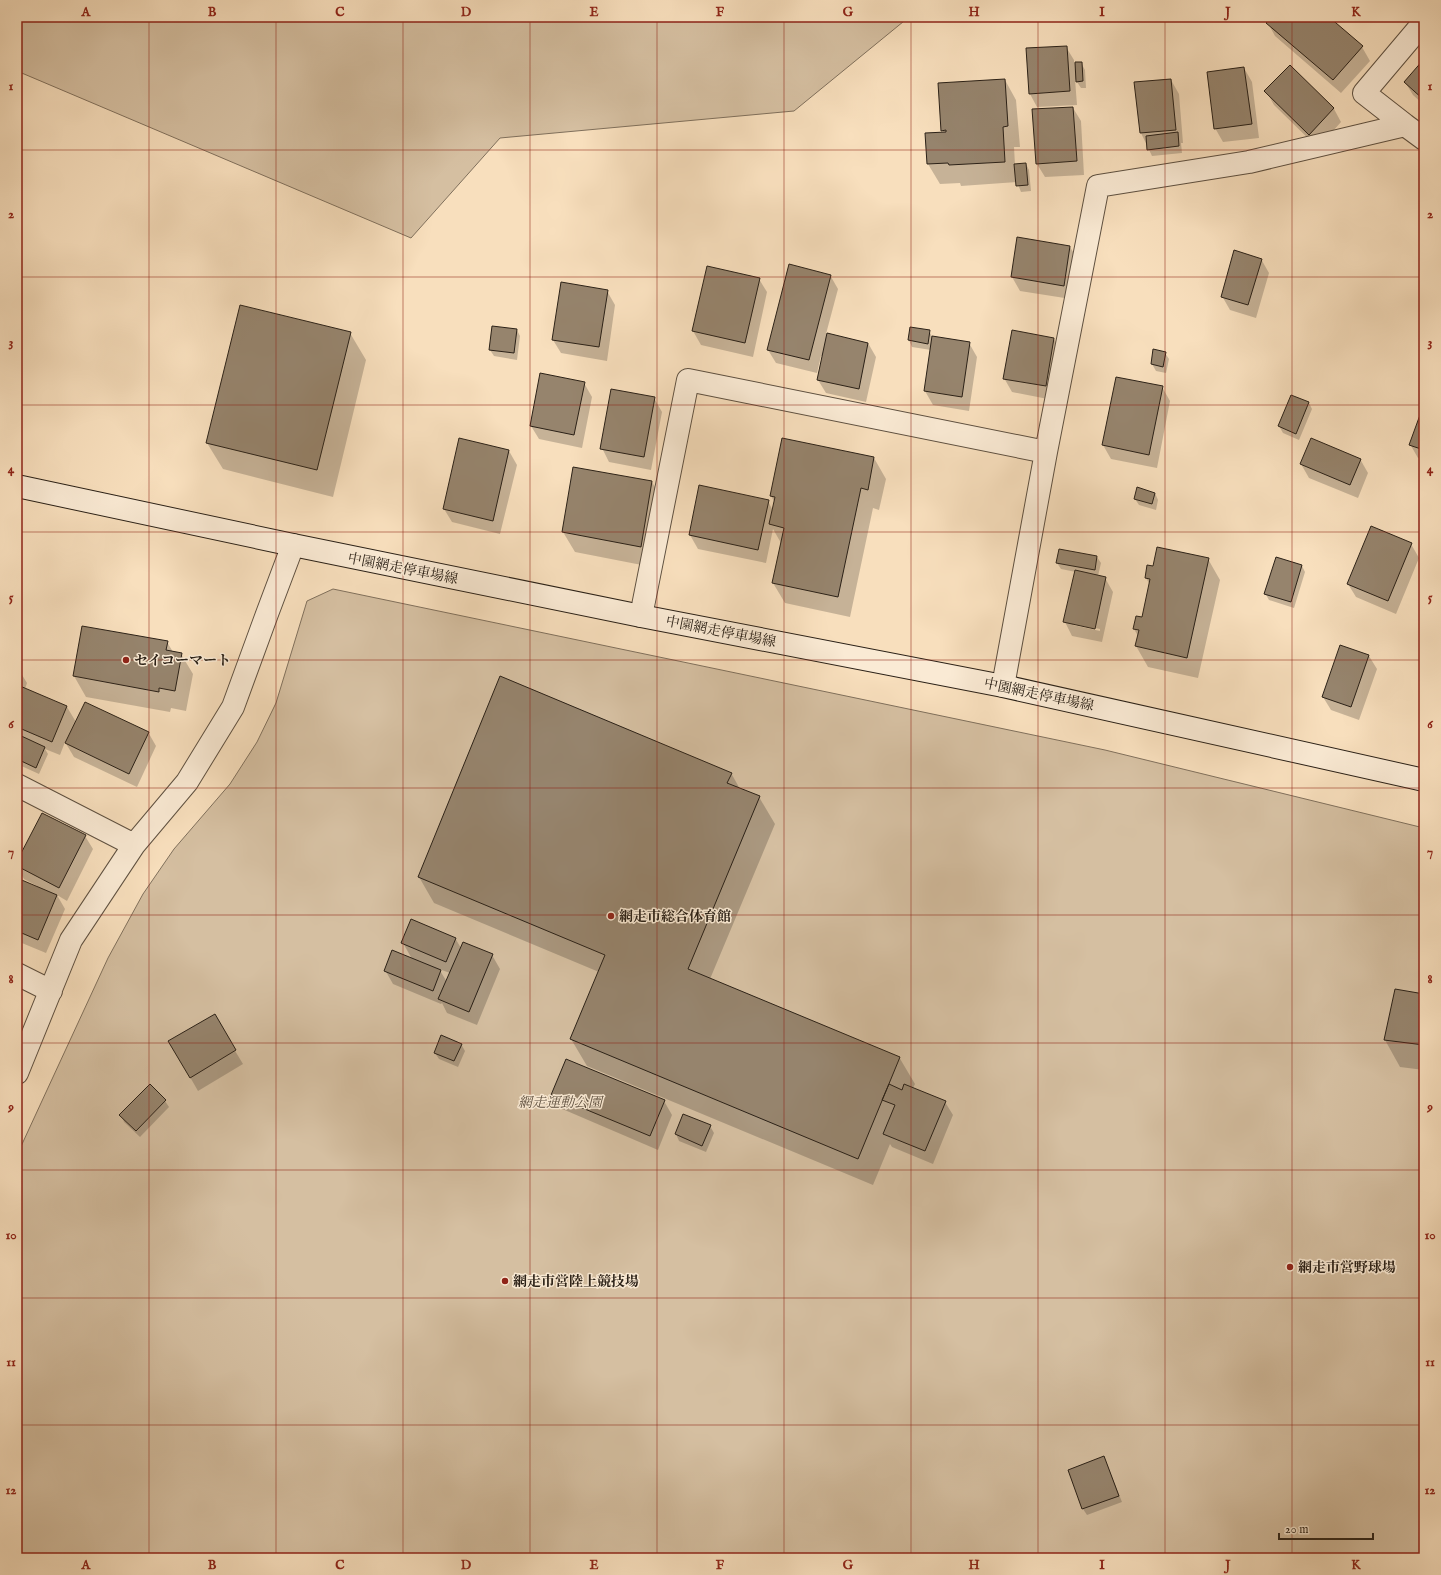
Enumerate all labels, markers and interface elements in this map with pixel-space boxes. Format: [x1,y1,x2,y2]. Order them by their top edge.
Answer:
text: A [81,4,92,21]
text: B [208,4,217,21]
text: C [335,4,345,21]
text: D [461,4,472,21]
text: E [589,4,599,21]
text: F [716,4,725,21]
text: G [843,4,854,21]
text: H [968,4,980,21]
text: I [1099,4,1105,21]
text: J [1223,4,1231,21]
text: K [1351,4,1361,21]
text: 1 [9,78,14,95]
text: 1 [1428,78,1433,95]
text: 2 [8,206,14,223]
text: 2 [1427,206,1433,223]
text: 3 [9,334,14,351]
text: 3 [1428,334,1433,351]
text: 4 [8,461,15,478]
text: 4 [1427,461,1434,478]
street label: 中園網走停車場線 [346,549,459,589]
text: 5 [9,589,14,606]
text: 5 [1428,589,1433,606]
street label: 中園網走停車場線 [664,612,777,652]
place label: セイコーマート [134,652,231,670]
marker: セイコーマート [121,655,131,665]
street label: 中園網走停車場線 [982,675,1095,715]
text: 6 [8,716,14,733]
text: 6 [1427,716,1433,733]
text: 7 [8,844,14,861]
text: 7 [1427,844,1433,861]
place label: 網走市総合体育館 [619,908,731,926]
marker: 網走市総合体育館 [606,911,616,921]
text: 8 [8,971,14,988]
text: 8 [1427,971,1433,988]
park label: 網走運動公園 [518,1094,604,1112]
text: 9 [7,1099,14,1116]
text: 9 [1426,1099,1433,1116]
text: 10 [5,1227,17,1244]
text: 10 [1424,1227,1436,1244]
place label: 網走市営野球場 [1298,1259,1396,1277]
marker: 網走市営野球場 [1285,1262,1295,1272]
place label: 網走市営陸上競技場 [513,1273,639,1291]
marker: 網走市営陸上競技場 [500,1276,510,1286]
text: 11 [6,1354,16,1371]
text: 11 [1425,1354,1435,1371]
text: 12 [6,1482,16,1499]
text: 12 [1425,1482,1435,1499]
scale bar [1279,1515,1373,1541]
text: 20 m [1285,1522,1308,1537]
text: A [81,1557,92,1574]
text: B [208,1557,217,1574]
text: C [335,1557,345,1574]
text: D [461,1557,472,1574]
text: E [589,1557,599,1574]
text: F [716,1557,725,1574]
text: G [843,1557,854,1574]
text: H [968,1557,980,1574]
text: I [1099,1557,1105,1574]
text: J [1223,1557,1231,1574]
text: K [1351,1557,1361,1574]

